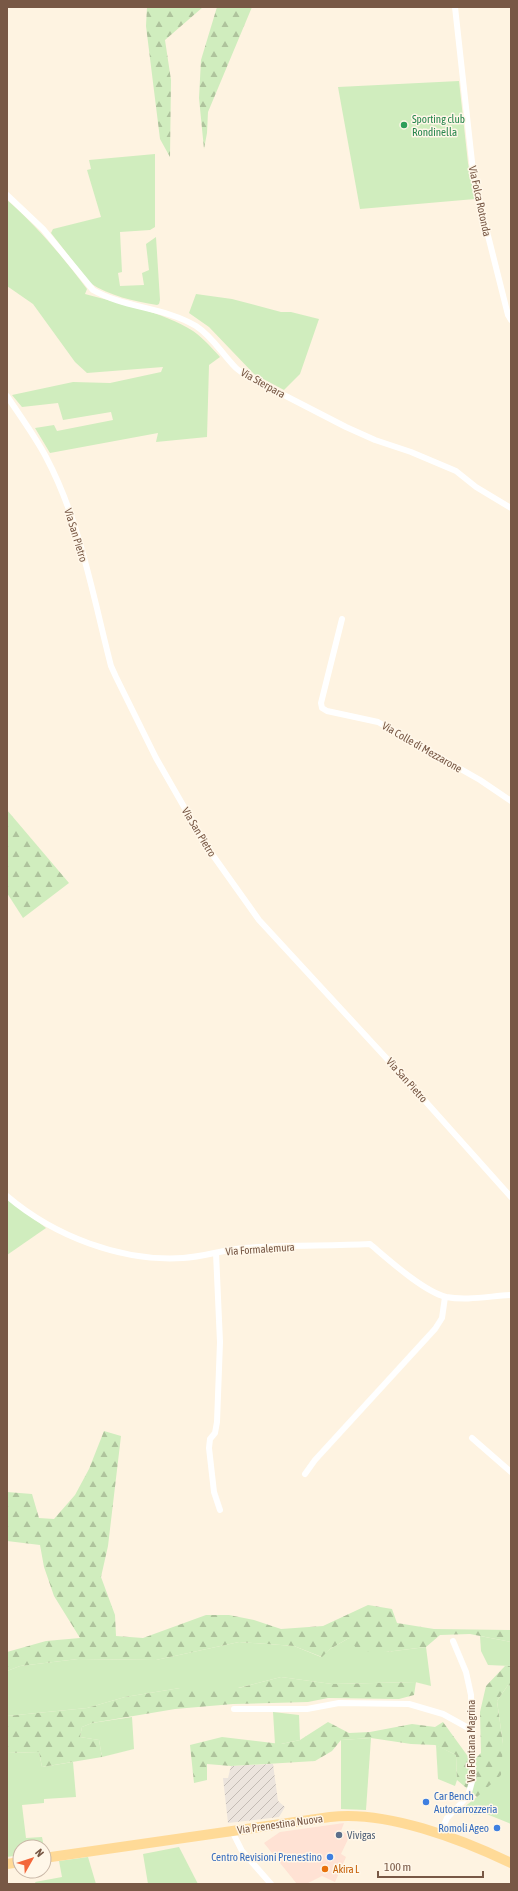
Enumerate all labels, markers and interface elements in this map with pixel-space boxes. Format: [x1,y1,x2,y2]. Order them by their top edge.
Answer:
place label: Sporting club Rondinella [412,113,465,138]
marker: Sporting club Rondinella [399,120,409,130]
street label: Via Folca Rotonda [467,165,493,237]
street label: Via Sterpara [239,366,287,400]
street label: Via San Pietro [62,507,90,563]
street label: Via Colle di Mezzarone [380,719,464,775]
street label: Via San Pietro [180,805,218,859]
street label: Via San Pietro [384,1055,430,1105]
street label: Via Formalemura [225,1241,295,1257]
street label: Via Fontana Magrina [465,1700,477,1782]
place label: Car Bench Autocarrozzeria [434,1790,497,1815]
marker: Car Bench Autocarrozzeria [421,1797,431,1807]
street label: Via Prenestina Nuova [236,1812,324,1836]
place label: Romoli Ageo [438,1822,489,1834]
marker: Romoli Ageo [492,1823,502,1833]
place label: Vivigas [347,1829,376,1841]
marker: Vivigas [334,1830,344,1840]
north arrow [12,1839,52,1879]
text: N [33,1846,46,1859]
place label: Centro Revisioni Prenestino [211,1851,322,1863]
marker: Centro Revisioni Prenestino [325,1852,335,1862]
scale bar [378,1853,483,1879]
text: 100 m [384,1860,411,1874]
place label: Akira L [333,1863,360,1875]
marker: Akira L [320,1864,330,1874]

